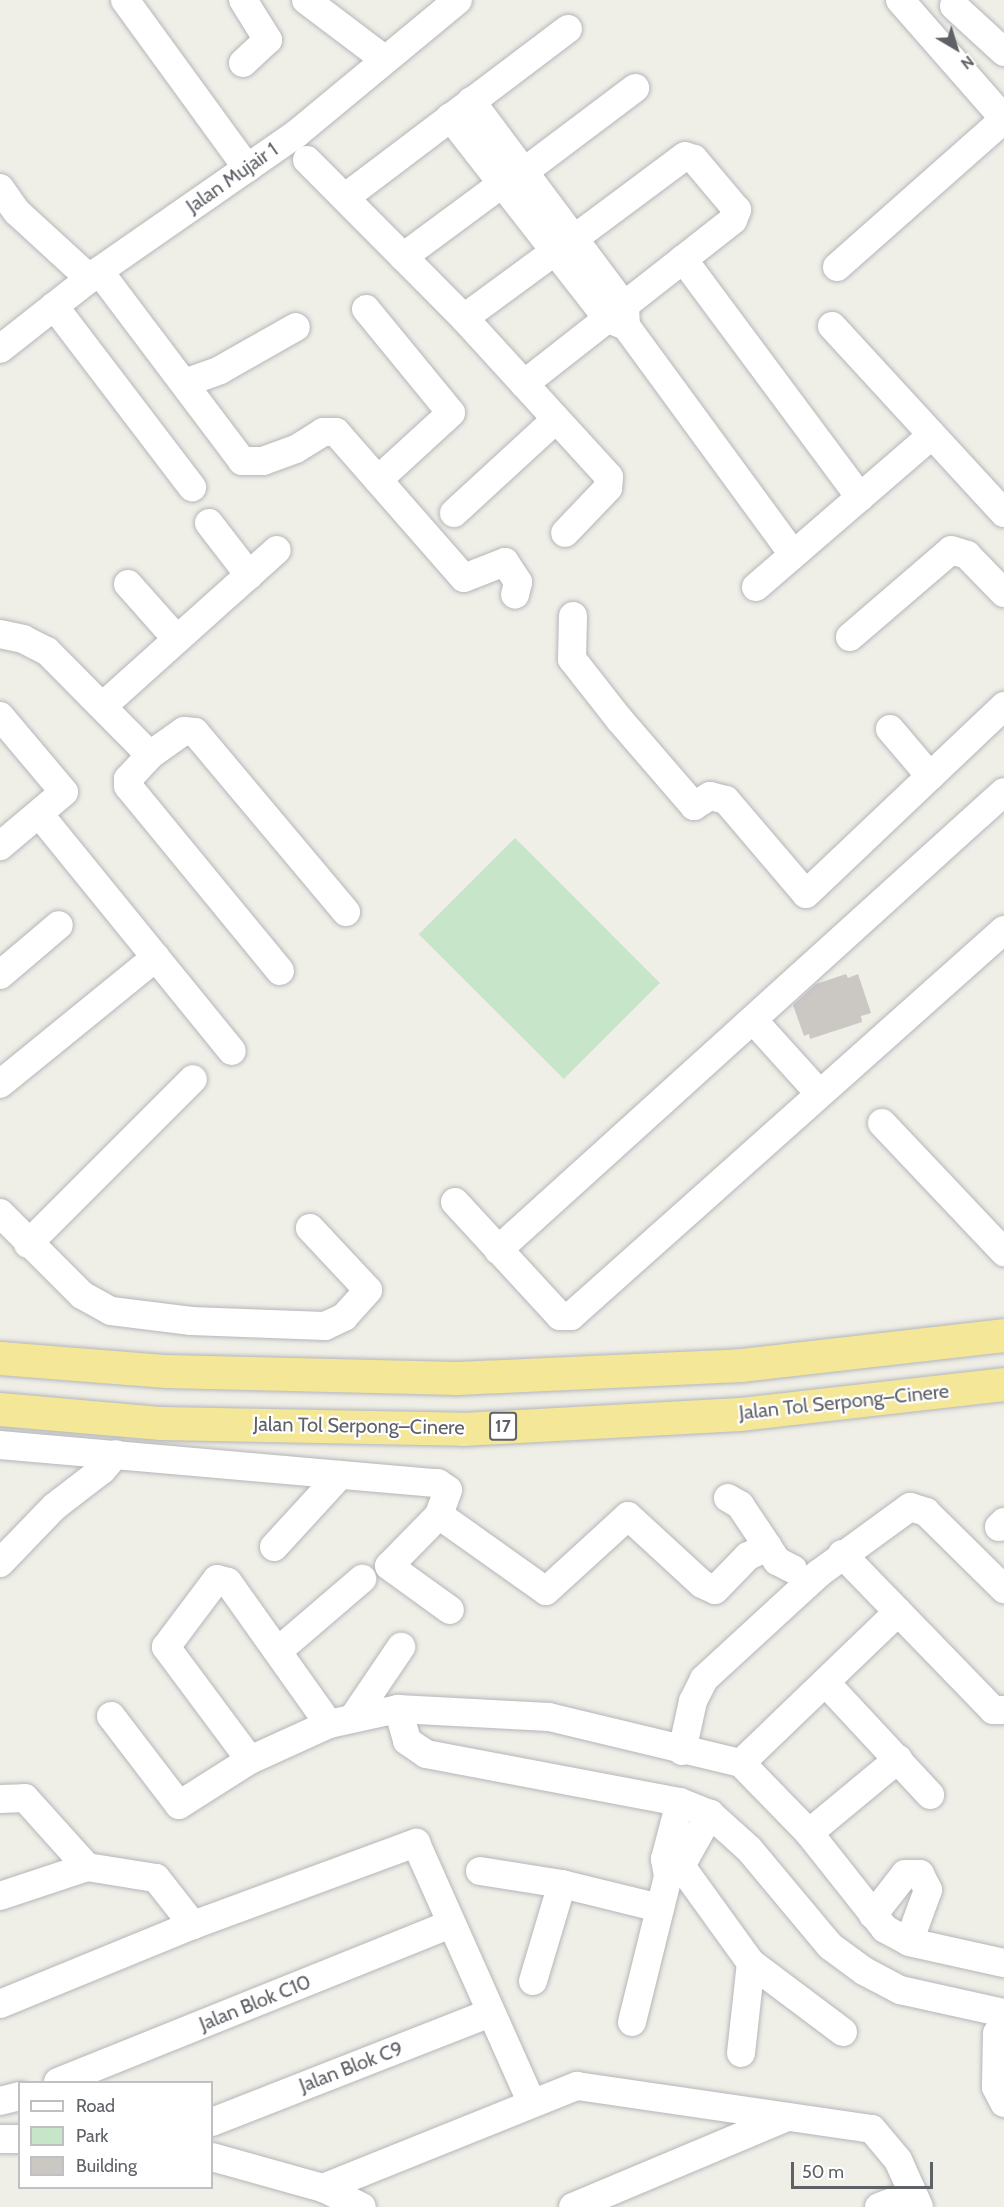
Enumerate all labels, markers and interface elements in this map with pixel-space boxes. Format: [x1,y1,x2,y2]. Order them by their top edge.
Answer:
north arrow [926,18,986,78]
text: N [957,52,978,74]
street label: Jalan Mujair 1 [182,138,282,218]
street label: Jalan Tol Serpong–Cinere [738,1379,950,1425]
road number: 17 [488,1411,518,1441]
street label: Jalan Tol Serpong–Cinere [253,1412,465,1440]
street label: Jalan Blok C10 [196,1970,314,2036]
street label: Jalan Blok C9 [296,2036,406,2098]
legend [18,2081,213,2189]
text: Road [76,2095,115,2117]
text: Park [76,2125,108,2147]
scale bar [794,2150,936,2188]
text: Building [76,2155,137,2177]
text: 50 m [802,2161,844,2183]

